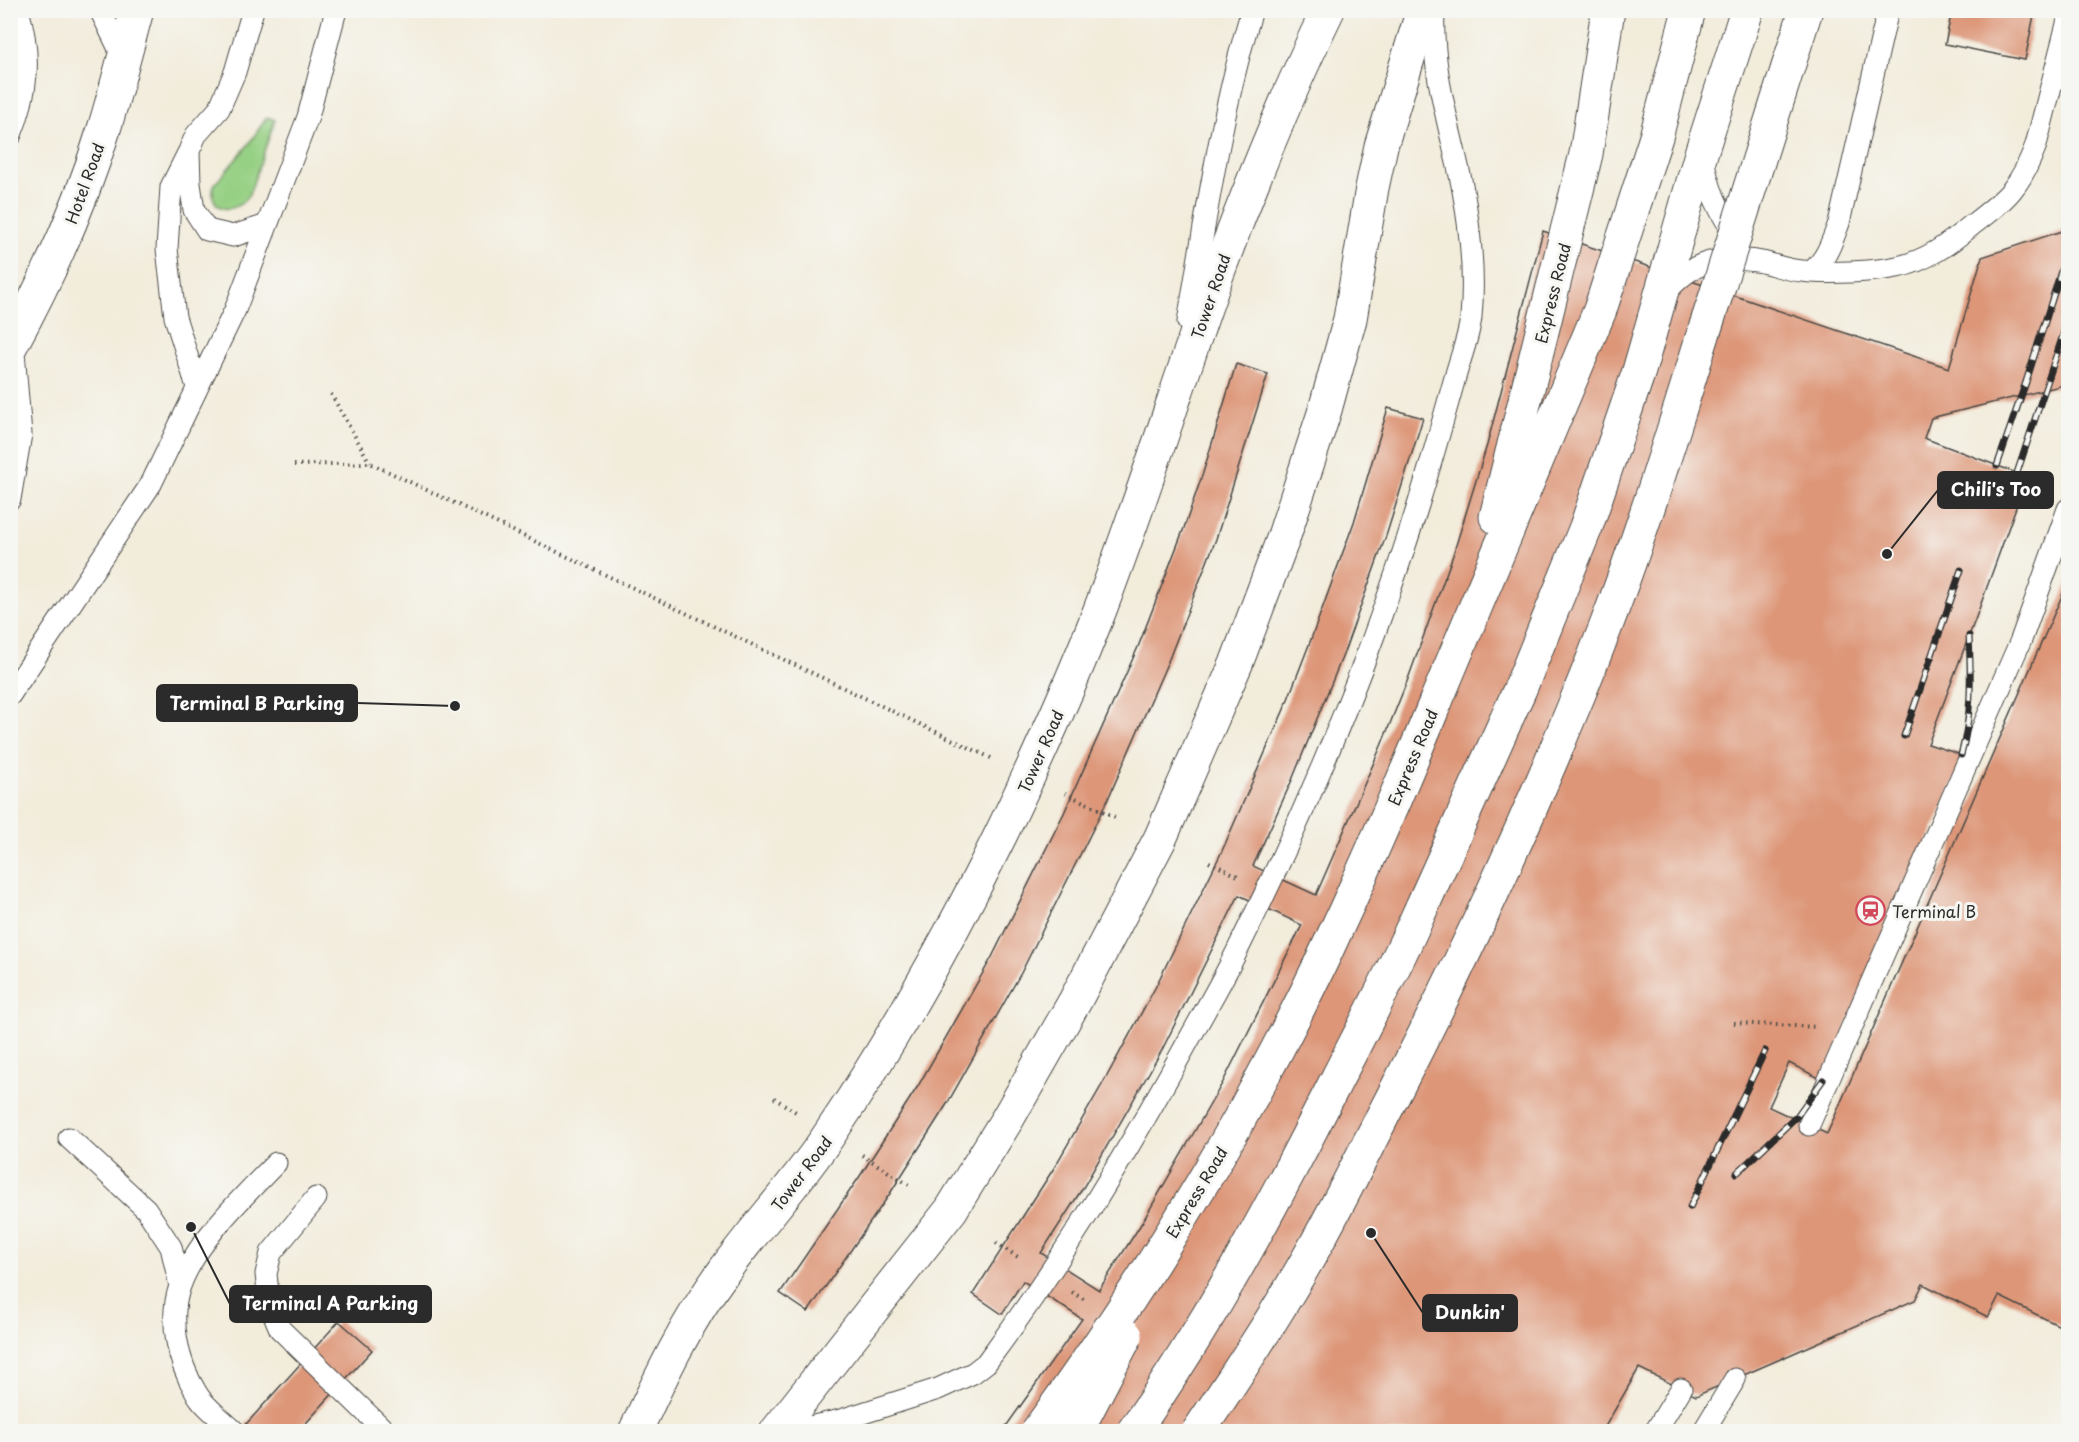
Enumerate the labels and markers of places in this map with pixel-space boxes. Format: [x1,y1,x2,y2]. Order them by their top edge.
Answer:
callout: Chili's Too [1938,472,2053,508]
callout: Terminal B Parking [157,685,357,721]
station icon: Terminal B [1855,895,1887,927]
place label: Terminal B [1892,899,1976,923]
callout: Terminal A Parking [230,1286,431,1322]
callout: Dunkin' [1423,1295,1517,1331]

